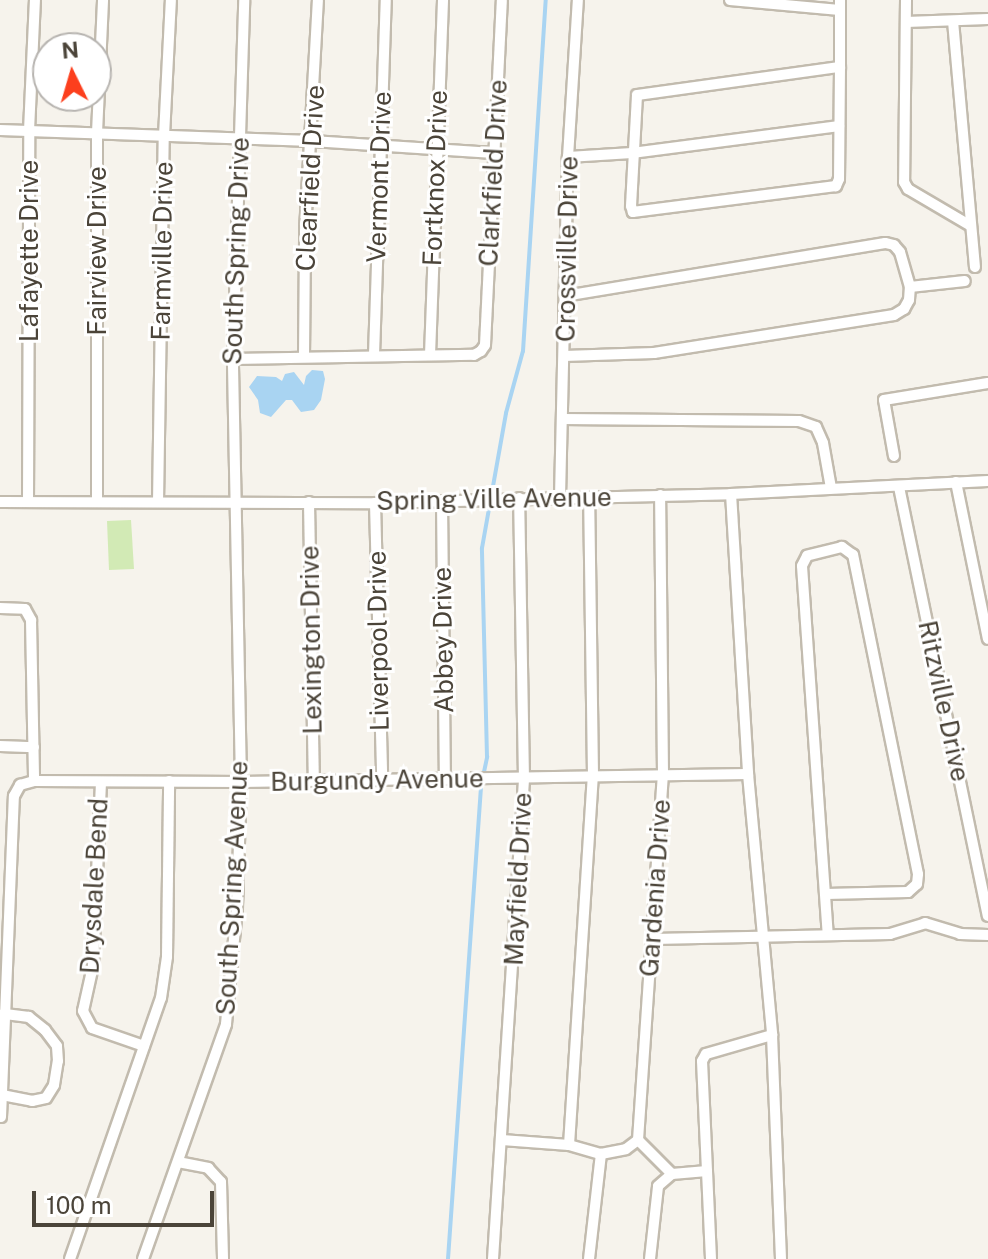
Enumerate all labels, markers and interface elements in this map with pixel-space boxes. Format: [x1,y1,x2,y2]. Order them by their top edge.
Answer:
north arrow [32,32,112,112]
text: N [60,36,80,64]
street label: Clarkfield Drive [473,79,513,267]
street label: Clearfield Drive [290,84,330,272]
street label: Fortknox Drive [416,89,454,267]
street label: Vermont Drive [360,91,398,263]
street label: South Spring Drive [216,137,256,365]
street label: Crossville Drive [550,156,584,342]
street label: Lafayette Drive [13,160,45,342]
street label: Farmville Drive [145,161,179,341]
street label: Fairview Drive [81,166,113,336]
street label: Spring Ville Avenue [376,481,612,517]
street label: Lexington Drive [294,545,328,735]
street label: Liverpool Drive [361,550,395,732]
street label: Abbey Drive [426,567,460,713]
street label: Ritzville Drive [912,618,976,784]
street label: South Spring Avenue [210,760,254,1016]
street label: Burgundy Avenue [270,763,484,797]
street label: Mayfield Drive [498,792,538,966]
street label: Drysdale Bend [74,797,114,975]
street label: Gardenia Drive [633,798,677,978]
scale bar [36,1175,218,1225]
text: 100 m [46,1191,112,1219]

